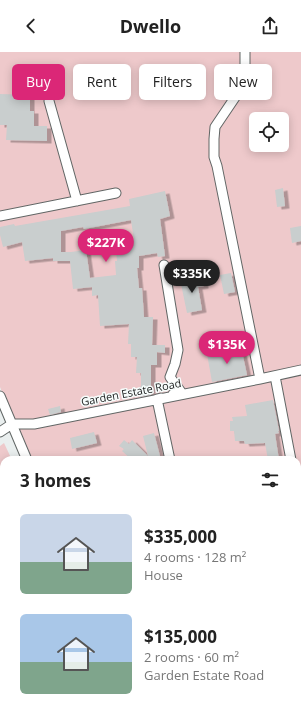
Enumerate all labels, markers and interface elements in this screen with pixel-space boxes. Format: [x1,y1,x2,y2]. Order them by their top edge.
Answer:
text: Dwello [120,14,181,38]
icon: back [20,15,42,37]
icon: share [259,15,281,37]
chip: Buy [12,64,65,100]
chip: Rent [73,64,131,100]
chip: Filters [139,64,206,100]
chip: New [214,64,272,100]
map controls [249,112,289,152]
button: locate [249,112,289,152]
pin: $227K [78,229,134,263]
text: $227K [87,233,125,251]
pin: $335K [164,260,220,294]
text: $335K [173,264,211,282]
pin: $135K [199,331,255,365]
text: $135K [208,335,246,353]
street label: Garden Estate Road [80,375,182,409]
text: 3 homes [20,469,91,492]
icon: filters [259,469,281,491]
text: $335,000 [144,525,217,548]
icon: home [52,530,100,578]
text: 4 rooms · 128 m² [144,548,246,566]
text: House [144,566,183,584]
text: $135,000 [144,625,217,648]
icon: home [52,630,100,678]
text: 2 rooms · 60 m² [144,648,239,666]
text: Garden Estate Road [144,666,264,684]

